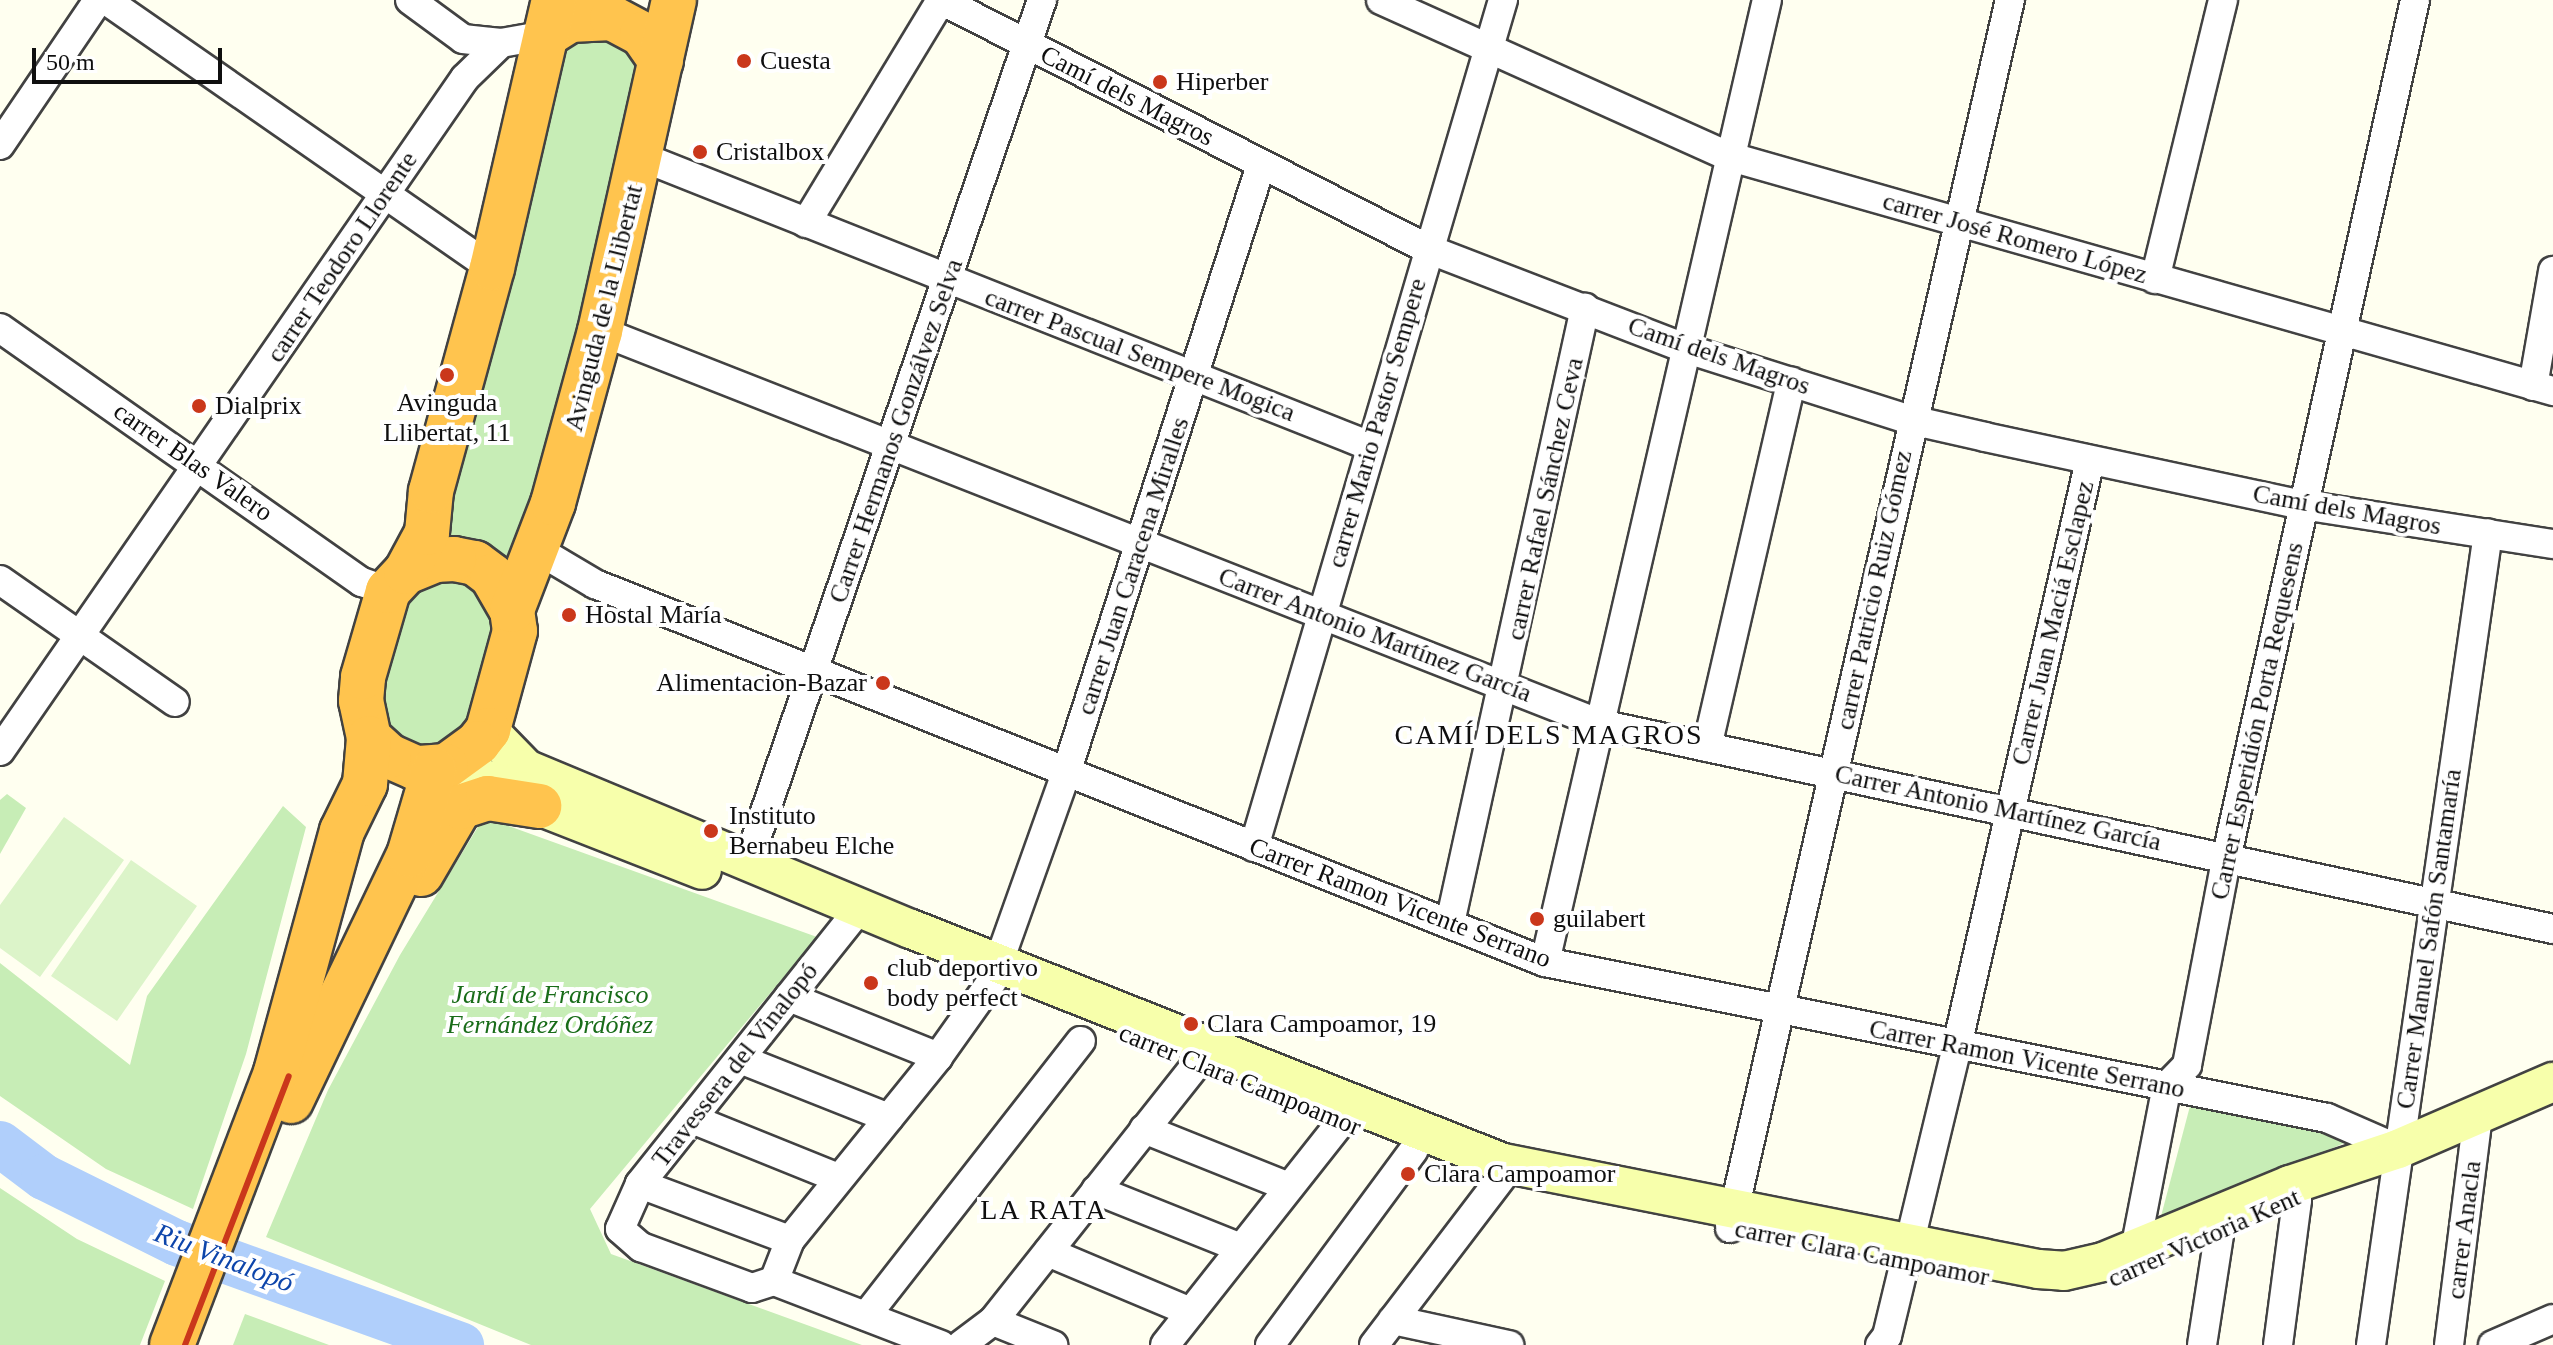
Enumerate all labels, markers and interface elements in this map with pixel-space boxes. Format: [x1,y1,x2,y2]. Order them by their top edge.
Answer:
scale bar [36,32,226,82]
street label: Camí dels Magros [1035,39,1219,153]
place label: Cuesta [760,45,831,77]
text: 50 m [46,49,95,75]
marker: Cuesta [735,52,753,70]
place label: Hiperber [1176,66,1268,98]
marker: Hiperber [1151,73,1169,91]
place label: Cristalbox [716,136,824,168]
marker: Cristalbox [691,143,709,161]
street label: carrer Teodoro Llorente [260,146,424,368]
street label: Avinguda de la Llibertat [558,182,650,434]
street label: carrer José Romero López [1879,185,2151,291]
street label: Carrer Hermanos Gonzálvez Selva [822,255,970,607]
street label: carrer Mario Pastor Sempere [1321,275,1433,571]
street label: carrer Pascual Sempere Mogica [980,281,1300,429]
street label: Camí dels Magros [1624,310,1814,402]
street label: carrer Rafael Sánchez Ceva [1500,355,1590,643]
marker: Avinguda Llibertat, 11 [438,366,456,384]
place label: Avinguda Llibertat, 11 [383,387,511,448]
place label: Dialprix [215,390,302,422]
street label: carrer Blas Valero [107,395,279,529]
marker: Dialprix [190,397,208,415]
street label: carrer Juan Caracena Miralles [1070,413,1196,719]
street label: carrer Patricio Ruiz Gómez [1829,447,1919,733]
street label: Carrer Juan Maciá Esclapez [2005,478,2101,768]
street label: Camí dels Magros [2250,478,2444,542]
street label: Carrer Esperidión Porta Requesens [2204,539,2310,903]
street label: Carrer Antonio Martínez García [1213,561,1537,709]
place label: Hostal María [585,599,721,631]
marker: Hostal María [560,606,578,624]
place label: Alimentacion-Bazar [656,667,867,699]
marker: Alimentacion-Bazar [874,674,892,692]
district label: CAMÍ DELS MAGROS [1395,718,1703,752]
street label: Carrer Antonio Martínez García [1831,758,2165,858]
street label: Carrer Manuel Safón Santamaría [2390,767,2468,1111]
place label: Instituto Bernabeu Elche [729,800,894,862]
marker: Instituto Bernabeu Elche [700,820,722,842]
street label: Carrer Ramon Vicente Serrano [1245,831,1555,975]
place label: guilabert [1553,903,1645,935]
marker: guilabert [1528,910,1546,928]
place label: club deportivo body perfect [887,952,1038,1014]
street label: Travessera del Vinalopó [645,956,825,1174]
marker: club deportivo body perfect [862,974,880,992]
park label: Jardí de Francisco Fernández Ordóñez [447,979,653,1040]
place label: Clara Campoamor, 19 [1207,1008,1436,1040]
street label: Carrer Ramon Vicente Serrano [1866,1013,2188,1105]
marker: Clara Campoamor, 19 [1182,1015,1200,1033]
street label: carrer Clara Campoamor [1114,1017,1366,1143]
place label: Clara Campoamor [1424,1158,1615,1190]
street label: carrer Anacla [2440,1158,2488,1302]
marker: Clara Campoamor [1399,1165,1417,1183]
street label: carrer Victoria Kent [2103,1181,2305,1295]
district label: LA RATA [979,1193,1109,1227]
street label: carrer Clara Campoamor [1732,1213,1992,1293]
water label: Riu Vinalopó [150,1216,298,1300]

